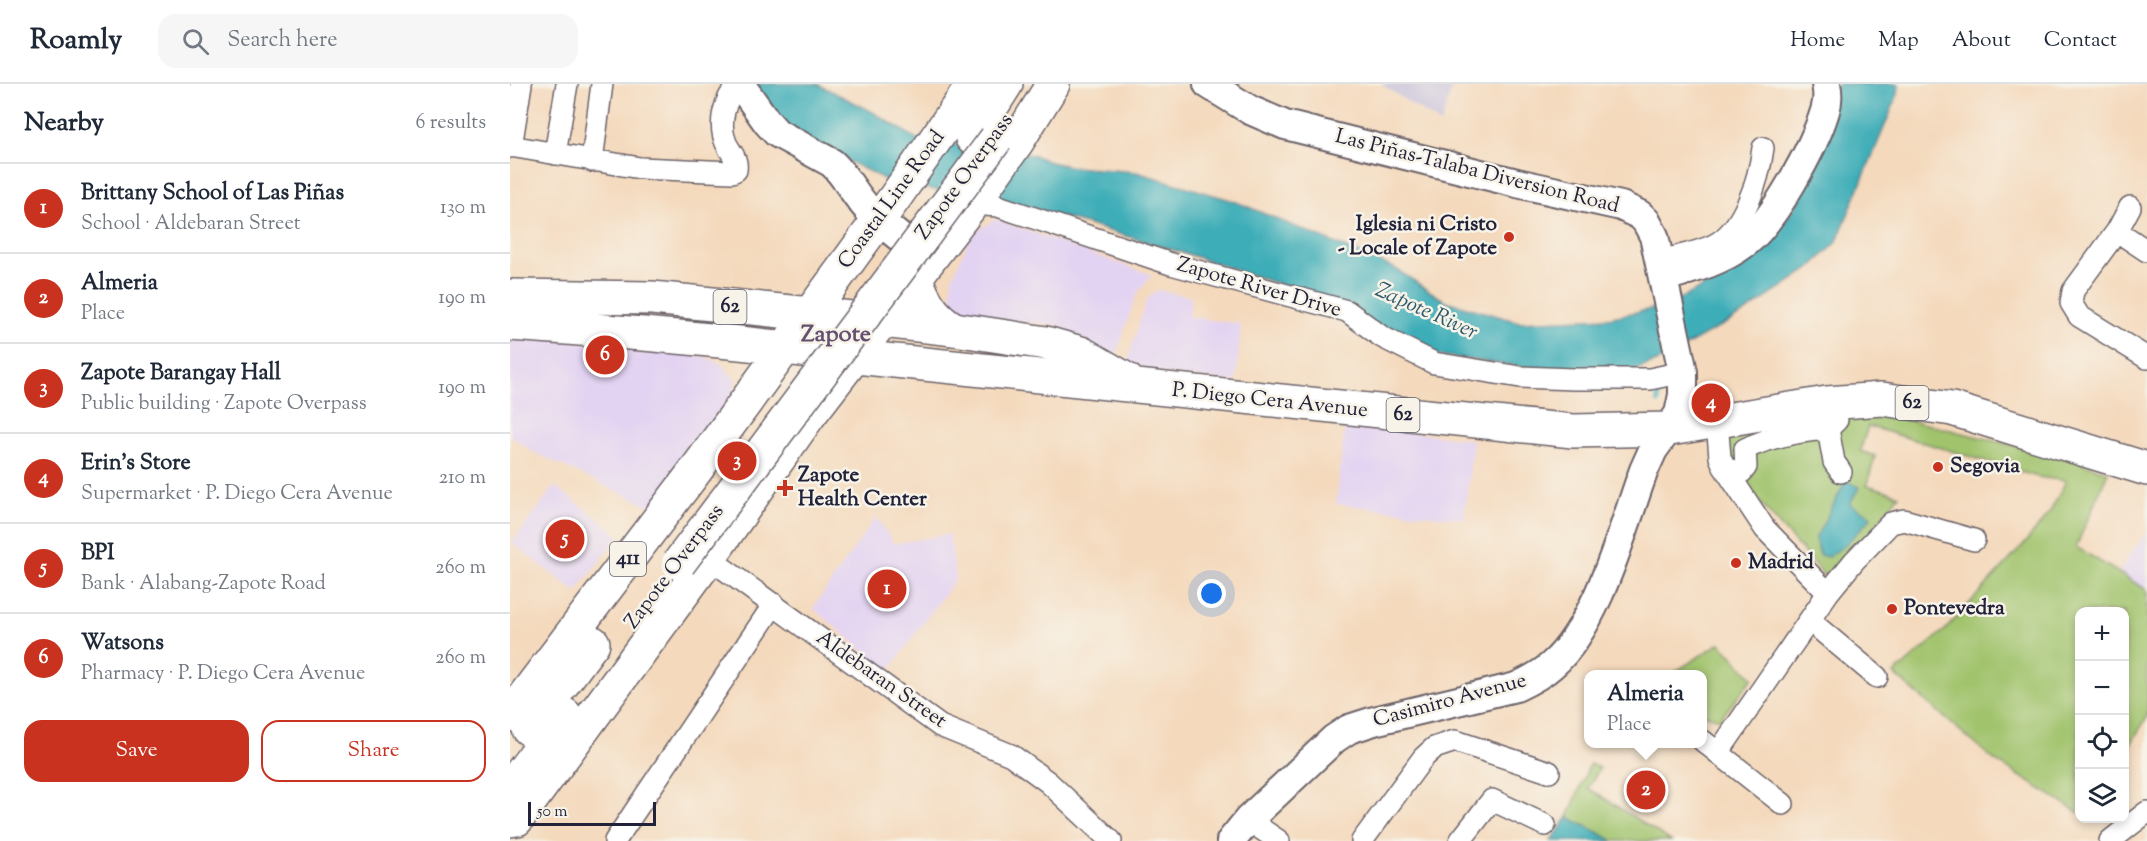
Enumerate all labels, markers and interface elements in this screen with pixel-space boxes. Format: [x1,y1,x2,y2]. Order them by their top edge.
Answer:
search box [158,14,578,68]
text: Roamly [30,21,122,61]
icon: search [179,25,212,58]
text: Search here [227,25,338,57]
text: Home [1790,26,1845,56]
text: Map [1878,26,1919,56]
text: About [1952,26,2011,56]
text: Contact [2044,26,2117,56]
text: Nearby [24,105,104,142]
street label: Zapote Overpass [909,108,1021,246]
text: 6 results [416,109,486,138]
street label: Las Piñas-Talaba Diversion Road [1332,122,1622,222]
street label: Coastal Line Road [831,124,953,276]
text: Brittany School of Las Piñas [81,178,344,210]
text: 1 [40,194,47,223]
text: 130 m [440,194,486,223]
text: School · Aldebaran Street [81,210,300,239]
place label: Iglesia ni Cristo - Locale of Zapote [1338,210,1498,264]
marker: Iglesia ni Cristo - Locale of Zapote [1502,230,1516,244]
street label: Zapote River Drive [1173,250,1345,326]
text: Almeria [81,268,158,300]
water label: Zapote River [1370,275,1483,349]
text: 2 [39,284,48,313]
text: 190 m [438,284,486,313]
road number: 62 [714,290,746,324]
text: Place [81,300,125,329]
district label: Zapote [801,318,871,352]
pin: 6 [586,332,625,378]
text: Zapote Barangay Hall [81,358,281,390]
text: 3 [39,374,48,403]
text: 190 m [438,374,486,403]
street label: P. Diego Cera Avenue [1171,376,1369,426]
pin: 4 [1692,380,1730,426]
road number: 62 [1896,386,1928,420]
text: Public building · Zapote Overpass [81,390,367,419]
road number: 62 [1386,398,1420,432]
pin: 3 [718,438,756,484]
text: Erin's Store [81,448,191,480]
place label: Segovia [1950,452,2020,482]
marker: Segovia [1931,460,1945,474]
place label: Zapote Health Center [798,461,927,515]
text: 4 [38,464,49,493]
text: 210 m [439,464,486,493]
marker: Zapote Health Center [776,479,794,497]
text: Supermarket · P. Diego Cera Avenue [81,480,393,509]
street label: Zapote Overpass [618,498,732,636]
pin: 5 [546,516,584,562]
text: BPI [81,538,114,570]
road number: 411 [610,542,646,576]
place label: Madrid [1748,548,1814,578]
text: 5 [40,554,47,583]
text: 260 m [435,554,486,583]
marker: Madrid [1729,556,1743,570]
pin: 1 [868,566,907,612]
text: Bank · Alabang-Zapote Road [81,570,326,599]
your location [1197,579,1226,608]
place label: Pontevedra [1904,594,2005,624]
marker: Pontevedra [1885,602,1899,616]
map controls [2075,607,2129,823]
button: + [2075,607,2129,661]
street label: Aldebaran Street [810,624,952,736]
text: Watsons [81,628,164,660]
text: 6 [39,644,48,673]
text: 260 m [435,644,486,673]
text: Pharmacy · P. Diego Cera Avenue [81,660,365,689]
button: − [2075,661,2129,715]
street label: Casimiro Avenue [1370,666,1530,736]
popup [1584,670,1707,748]
text: Almeria [1607,679,1684,711]
text: Place [1607,711,1651,740]
button: locate [2075,715,2129,769]
button: Save [24,720,249,782]
button: Share [261,720,486,782]
pin: 2 [1626,768,1666,812]
button: layers [2075,769,2129,823]
scale bar [528,799,656,826]
text: 50 m [537,801,568,824]

